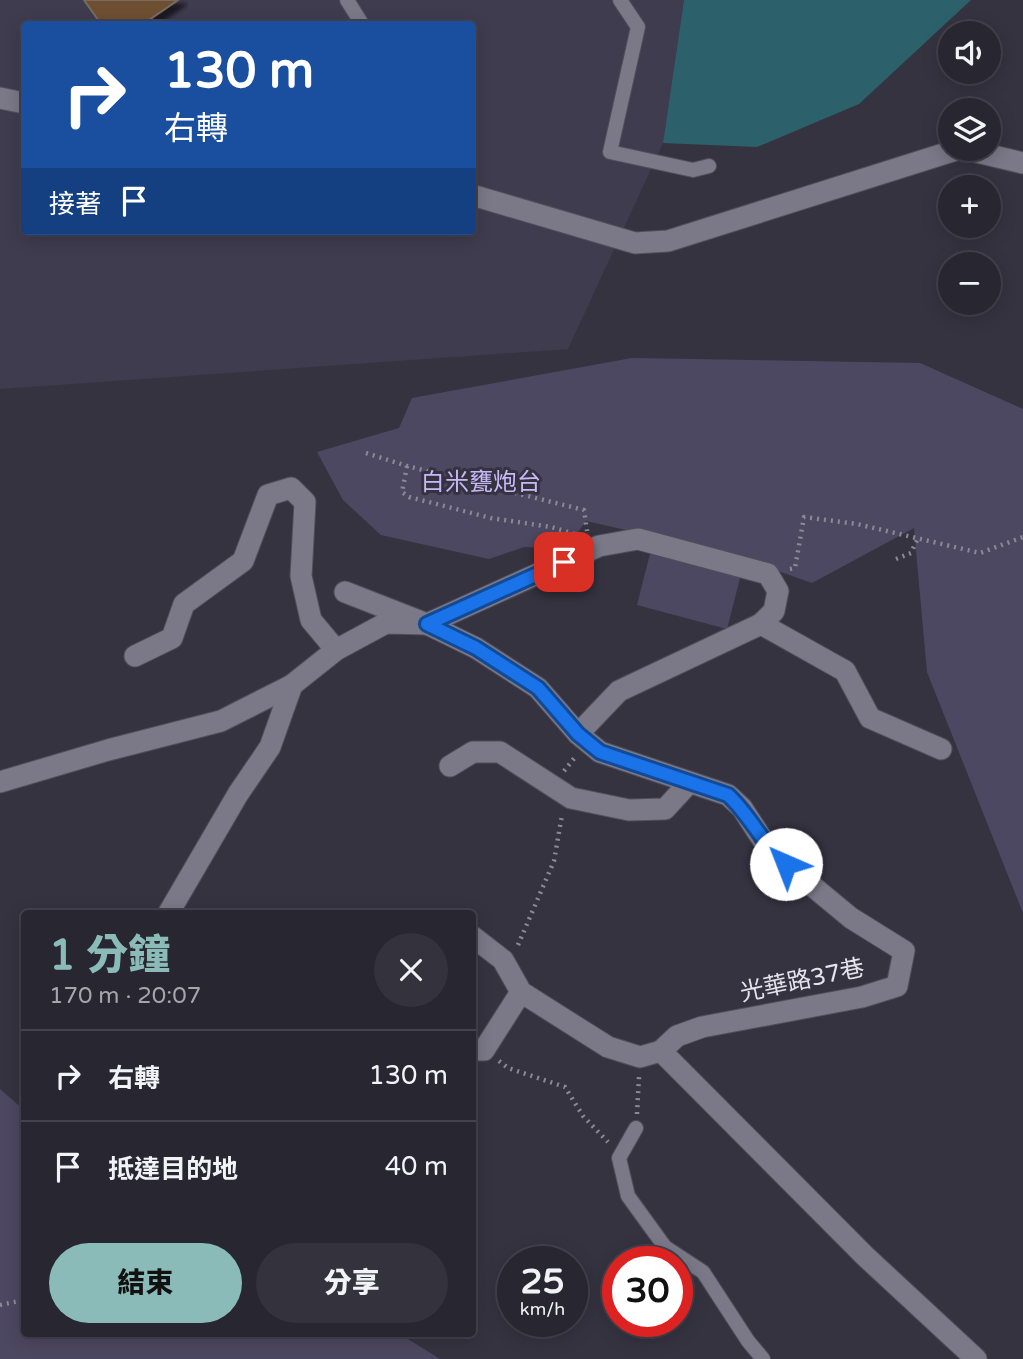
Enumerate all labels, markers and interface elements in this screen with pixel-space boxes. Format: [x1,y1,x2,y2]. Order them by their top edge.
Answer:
map controls [938,21,1001,315]
button: sound [938,21,1001,84]
text: 130 m [164,42,314,101]
icon: right [49,49,140,140]
button: layers [938,98,1001,161]
text: 右轉 [164,110,228,148]
button: + [938,175,1001,238]
icon: arrive [115,182,153,220]
text: 接著 [49,189,101,220]
button: − [938,252,1001,315]
park label: 白米甕炮台 [421,468,541,497]
pin [534,532,594,592]
icon: arrive [545,543,583,581]
position arrow [749,827,823,901]
text: 1 分鐘 [49,930,170,981]
button: close [374,933,448,1007]
street label: 光華路37巷 [737,953,867,1008]
text: 170 m · 20:07 [49,982,201,1010]
icon: right [49,1057,87,1095]
text: 130 m [368,1060,448,1091]
text: 右轉 [108,1063,160,1094]
icon: arrive [49,1148,87,1186]
text: 40 m [385,1151,448,1182]
text: 抵達目的地 [108,1154,238,1185]
button: 結束 [49,1243,242,1323]
button: 分享 [256,1243,448,1323]
speed limit sign: 30 [602,1246,693,1337]
text: 25 [521,1261,564,1303]
text: km/h [520,1298,565,1320]

